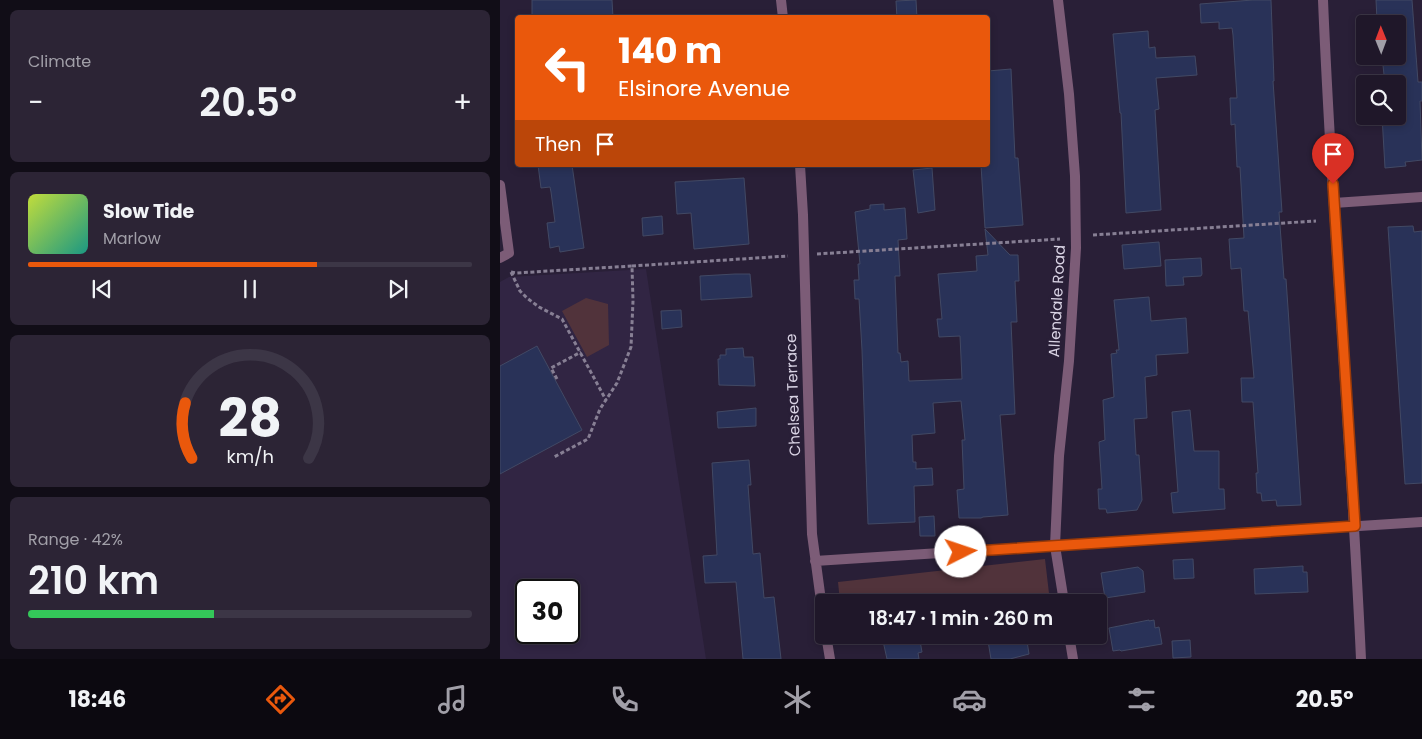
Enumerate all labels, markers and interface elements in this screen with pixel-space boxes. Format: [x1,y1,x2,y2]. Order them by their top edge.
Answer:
north arrow [1356,15,1406,65]
map controls [1356,15,1406,125]
text: 140 m [618,26,722,75]
icon: left [535,35,600,100]
text: Climate [28,50,91,73]
text: Elsinore Avenue [618,73,790,104]
button: search [1356,75,1406,125]
text: 20.5° [199,76,297,129]
text: − [28,83,43,122]
text: + [453,83,472,122]
icon: arrive [591,130,619,158]
text: Then [535,131,581,158]
pin [1312,133,1354,184]
icon: arrive [1319,140,1347,168]
text: Slow Tide [103,198,194,225]
text: Marlow [103,227,161,250]
street label: Allendale Road [1043,244,1070,358]
icon: previous [88,275,116,303]
icon: pause [236,275,264,303]
icon: next [384,275,412,303]
street label: Chelsea Terrace [780,333,805,457]
text: 28 [218,382,282,455]
text: km/h [226,444,274,469]
position arrow [934,525,986,577]
text: Range · 42% [28,528,123,551]
text: 210 km [28,554,159,607]
speed limit sign: 30 [515,579,580,644]
text: 18:47 · 1 min · 260 m [869,605,1053,632]
icon: directions [263,682,298,717]
icon: music [435,682,470,717]
icon: phone [607,682,642,717]
icon: climate [780,682,815,717]
icon: car [952,682,987,717]
icon: filters [1124,682,1159,717]
text: 18:46 [69,684,126,715]
text: 20.5° [1296,684,1353,715]

